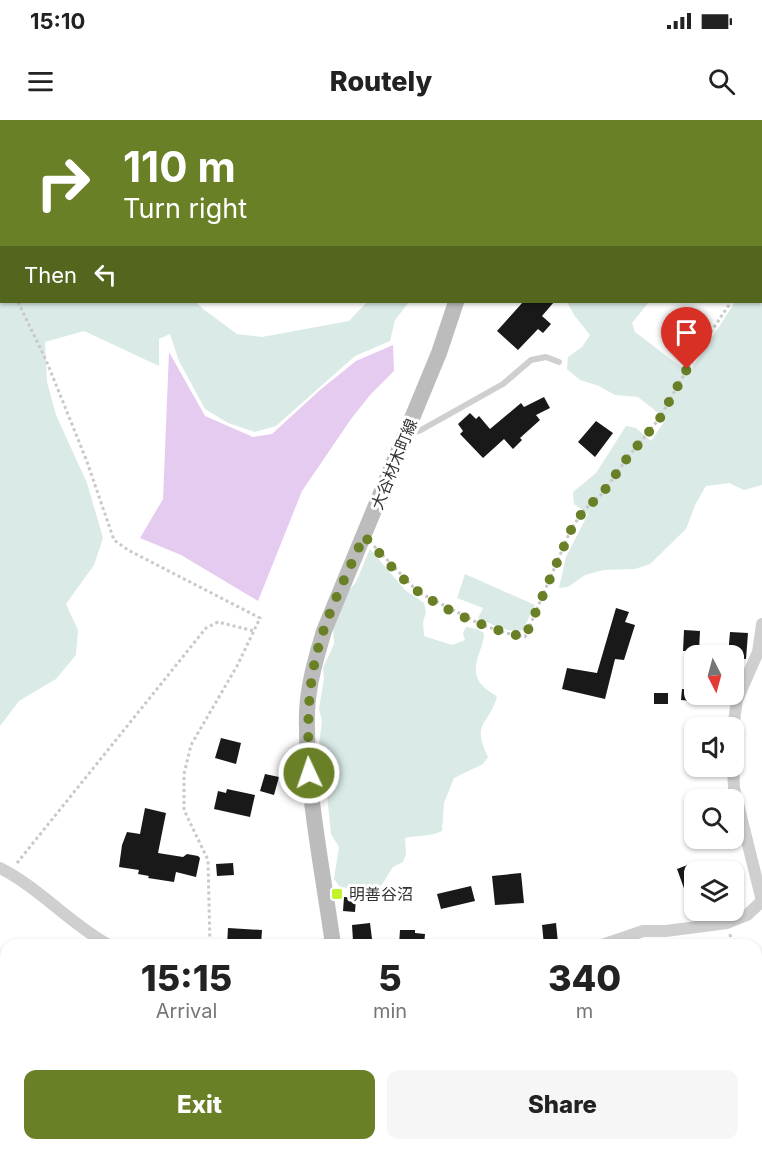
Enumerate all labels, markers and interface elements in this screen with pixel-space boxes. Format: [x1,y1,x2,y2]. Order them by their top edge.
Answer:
text: 15:10 [30,8,85,34]
icon: menu [24,65,57,98]
text: Routely [330,65,432,98]
icon: search [705,65,738,98]
text: 110 m [123,141,236,192]
icon: right [24,144,102,222]
text: Turn right [123,192,247,225]
icon: left [89,258,122,291]
text: Then [24,262,77,288]
pin [661,307,712,369]
icon: arrive [670,316,703,349]
street label: 大谷材木町線 [367,416,421,512]
north arrow [684,645,744,705]
map controls [684,645,744,921]
button: sound [684,717,744,777]
position arrow [277,741,341,805]
button: search [684,789,744,849]
button: layers [684,861,744,921]
place label: 明善谷沼 [349,884,413,904]
marker: 明善谷沼 [330,887,344,901]
text: 15:15 [141,956,232,1000]
text: 5 [378,956,402,1000]
text: 340 [548,956,621,1000]
text: Arrival [156,999,217,1023]
text: min [373,999,407,1023]
text: m [576,999,593,1023]
button: Exit [24,1070,375,1139]
button: Share [387,1070,738,1139]

